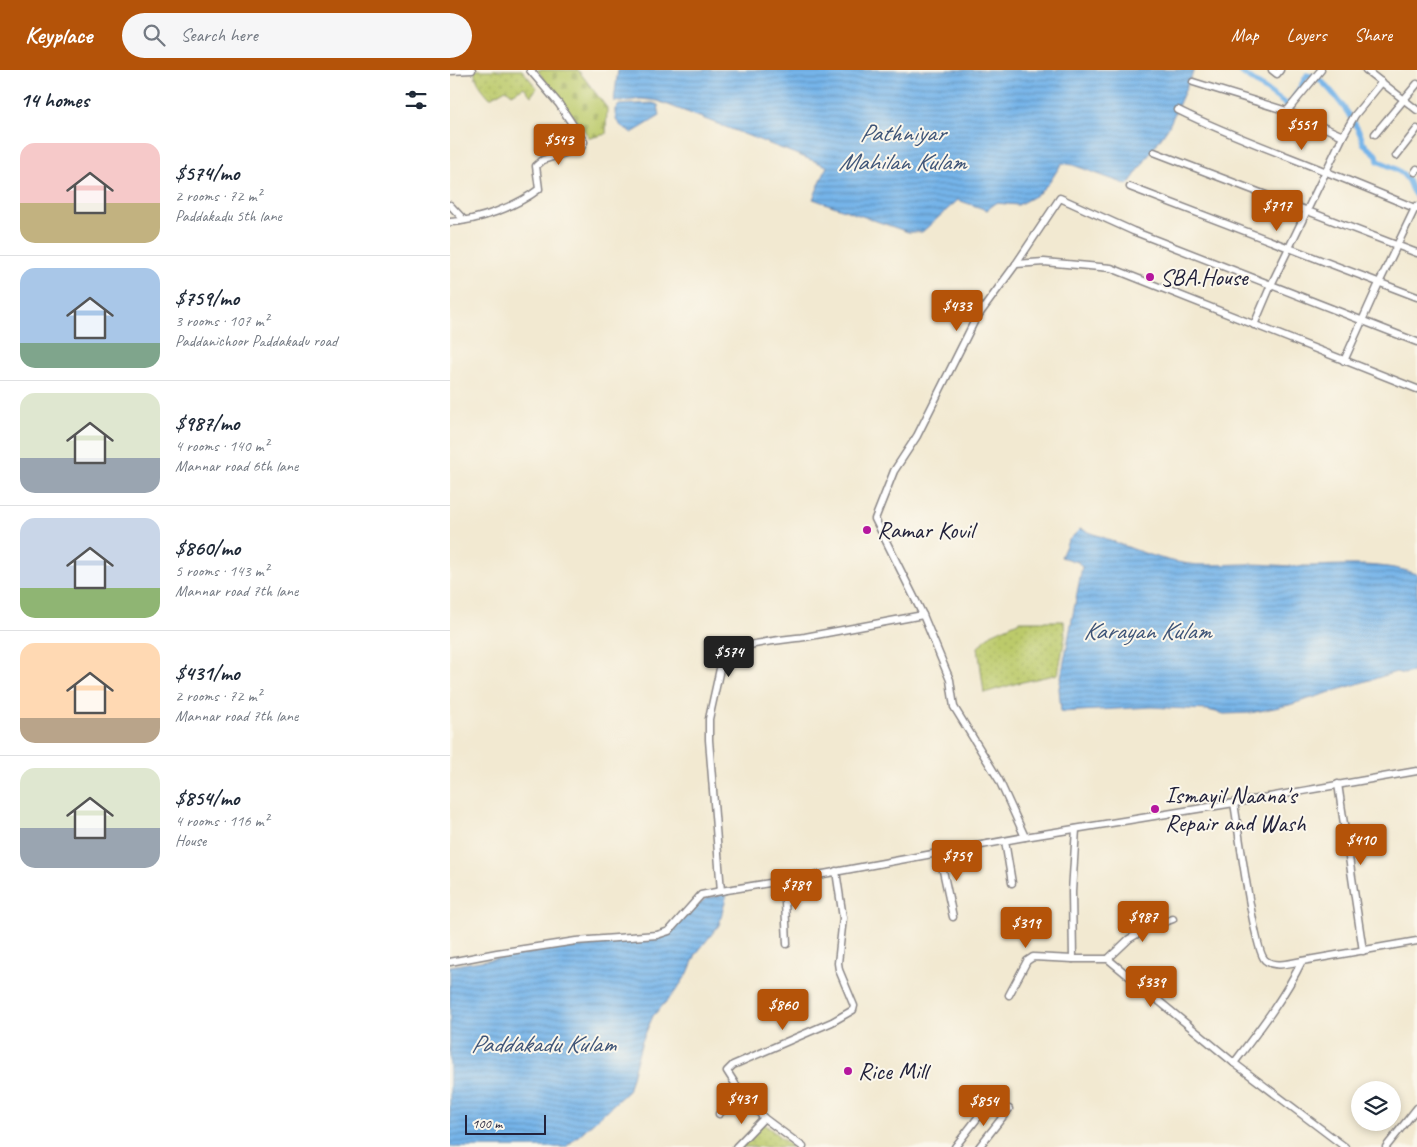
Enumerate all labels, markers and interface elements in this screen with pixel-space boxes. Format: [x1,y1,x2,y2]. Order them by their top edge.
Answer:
search box [122,13,472,58]
text: Keyplace [25,20,92,50]
icon: search [140,21,168,49]
text: Search here [180,23,258,47]
text: Map [1231,24,1259,46]
text: Layers [1287,24,1326,46]
text: Share [1354,24,1392,46]
icon: filters [402,86,430,114]
text: 14 homes [20,87,89,113]
pin: $551 [1272,108,1332,151]
text: $551 [1288,115,1316,135]
water label: Pathniyar Mahilan Kulam [839,117,968,178]
pin: $543 [529,124,589,166]
text: $543 [545,130,573,150]
text: $574/mo [175,160,239,186]
icon: home [60,163,120,223]
text: 2 rooms · 72 m² [175,186,261,206]
pin: $717 [1247,190,1307,232]
text: $717 [1263,196,1291,216]
text: Paddakadu 5th lane [175,206,282,226]
place label: SBA.House [1160,262,1250,292]
marker: SBA.House [1144,271,1156,283]
text: $759/mo [175,285,239,311]
icon: home [60,288,120,348]
pin: $433 [927,290,987,332]
text: $433 [943,296,971,316]
text: 3 rooms · 107 m² [175,311,269,331]
text: Paddanichoor Paddakadu road [175,331,337,351]
text: $987/mo [175,410,239,436]
icon: home [60,413,120,473]
text: 4 rooms · 140 m² [175,436,269,456]
text: Mannar road 6th lane [175,456,298,476]
place label: Ramar Kovil [877,515,978,545]
marker: Ramar Kovil [861,524,873,536]
text: $860/mo [175,535,240,561]
icon: home [60,538,120,598]
text: 5 rooms · 143 m² [175,561,269,581]
text: Mannar road 7th lane [175,581,298,601]
water label: Karayan Kulam [1083,615,1213,647]
pin: $574 [699,636,759,678]
text: $574 [715,642,743,662]
text: $431/mo [175,660,240,686]
icon: home [60,663,120,723]
text: 2 rooms · 72 m² [175,686,261,706]
text: Mannar road 7th lane [175,706,298,726]
place label: Ismayil Naana's Repair and Wash [1165,780,1307,838]
text: $854/mo [175,785,239,811]
icon: home [60,788,120,848]
marker: Ismayil Naana's Repair and Wash [1149,803,1161,815]
text: 4 rooms · 116 m² [175,811,269,831]
pin: $410 [1331,824,1391,866]
text: $410 [1347,830,1375,850]
text: House [175,831,206,851]
pin: $759 [927,840,987,882]
text: $759 [943,846,971,866]
pin: $789 [766,868,826,911]
text: $789 [782,875,810,895]
pin: $987 [1113,900,1173,943]
pin: $319 [996,906,1056,949]
text: $987 [1129,907,1157,927]
text: $319 [1012,913,1040,933]
pin: $339 [1121,966,1181,1008]
text: $339 [1137,972,1165,992]
pin: $860 [753,988,813,1031]
text: $860 [768,995,798,1015]
water label: Paddakadu Kulam [471,1028,617,1060]
place label: Rice Mill [858,1056,931,1086]
marker: Rice Mill [842,1065,854,1077]
map controls [1351,1081,1401,1131]
button: layers [1351,1081,1401,1131]
pin: $431 [712,1082,772,1125]
pin: $854 [954,1084,1014,1127]
text: $431 [728,1089,756,1109]
text: $854 [970,1091,998,1111]
scale bar [465,1112,546,1135]
text: 100 m [472,1115,502,1132]

